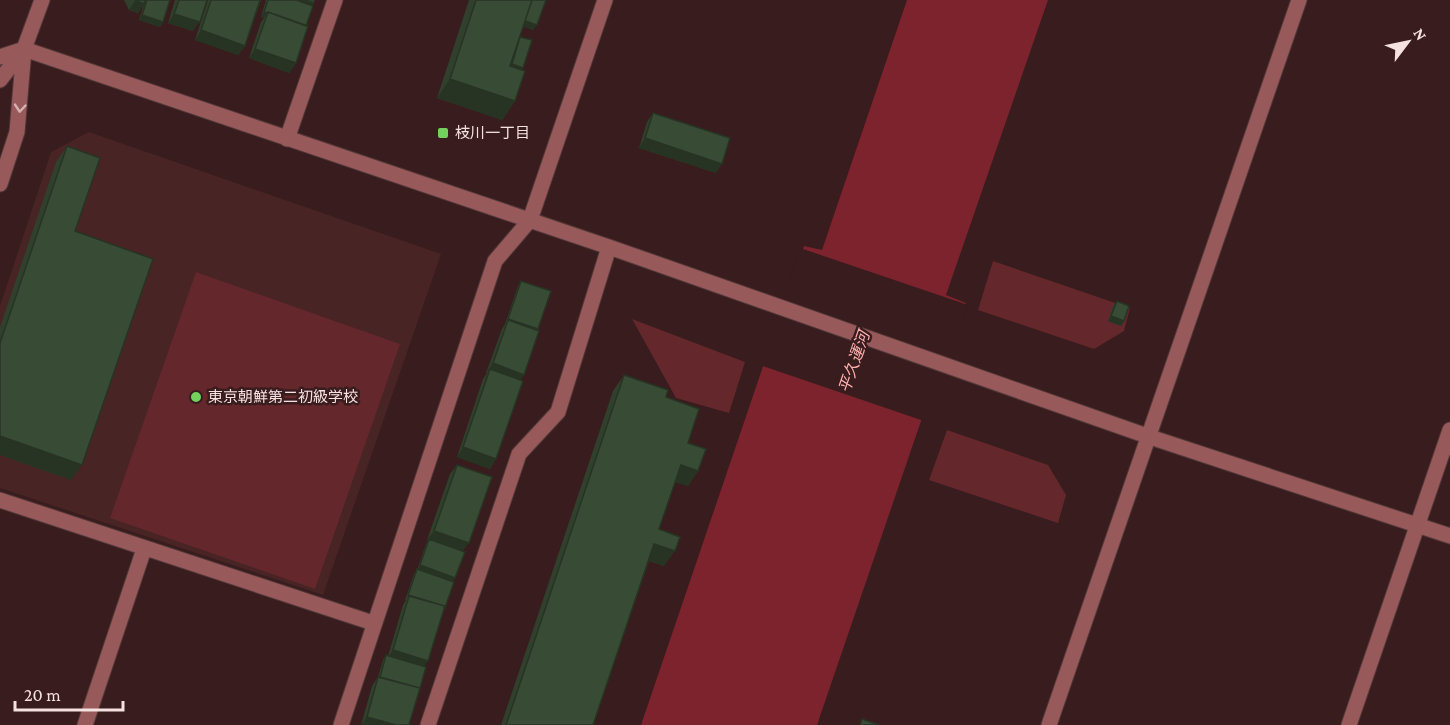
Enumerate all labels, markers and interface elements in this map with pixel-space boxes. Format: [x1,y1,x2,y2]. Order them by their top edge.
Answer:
north arrow [1378,12,1438,72]
text: N [1410,25,1430,44]
one-way arrow [13,103,26,112]
place label: 枝川一丁目 [455,125,530,141]
marker: 枝川一丁目 [436,126,450,140]
water label: 平久運河 [836,326,873,395]
place label: 東京朝鮮第二初級学校 [208,389,358,405]
marker: 東京朝鮮第二初級学校 [189,390,203,404]
scale bar [15,674,123,712]
text: 20 m [24,685,61,705]

